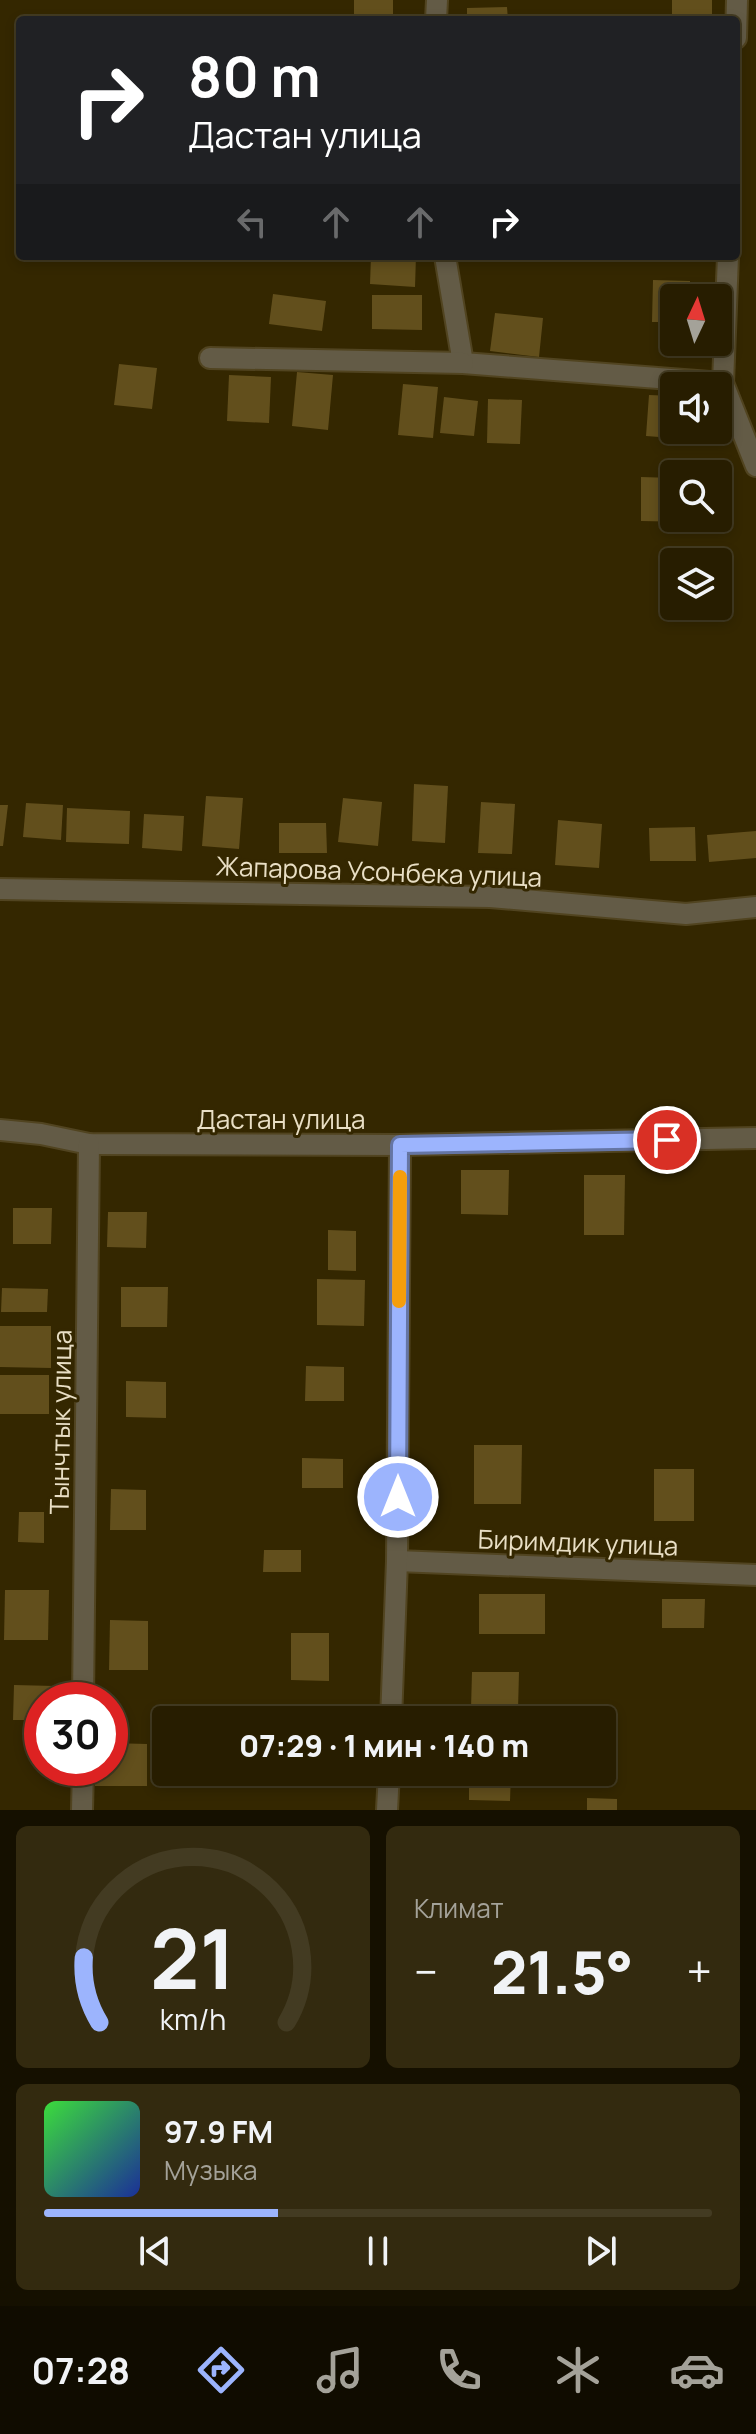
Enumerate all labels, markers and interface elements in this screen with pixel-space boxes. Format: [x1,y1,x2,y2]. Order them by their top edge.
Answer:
text: 80 m [188,37,321,114]
icon: right [56,48,160,152]
text: Дастан улица [188,110,422,159]
icon: left [230,200,274,244]
icon: ahead [314,200,358,244]
icon: ahead [398,200,442,244]
icon: right [482,200,526,244]
north arrow [660,284,732,356]
map controls [660,284,732,620]
button: sound [660,372,732,444]
button: search [660,460,732,532]
button: layers [660,548,732,620]
street label: Жапарова Усонбека улица [215,847,543,895]
street label: Дастан улица [197,1101,365,1137]
pin [633,1106,701,1174]
icon: arrive [645,1118,689,1162]
street label: Тынчтык улица [40,1329,80,1515]
position arrow [356,1455,440,1539]
street label: Биримдик улица [477,1521,679,1563]
speed limit sign: 30 [24,1682,128,1786]
text: 07:29 · 1 мин · 140 m [239,1725,529,1766]
text: Климат [414,1890,504,1926]
text: 21 [150,1900,236,2014]
text: 21.5° [491,1930,634,2012]
text: − [414,1941,438,2001]
text: + [687,1941,712,2001]
text: km/h [160,2000,226,2039]
text: 97.9 FM [164,2111,273,2152]
text: Музыка [164,2152,258,2188]
icon: previous [133,2229,177,2273]
icon: pause [356,2229,400,2273]
icon: next [579,2229,623,2273]
icon: directions [193,2342,249,2398]
icon: music [312,2342,368,2398]
icon: phone [431,2342,487,2398]
icon: climate [550,2342,606,2398]
icon: car [669,2342,725,2398]
text: 07:28 [31,2346,130,2395]

